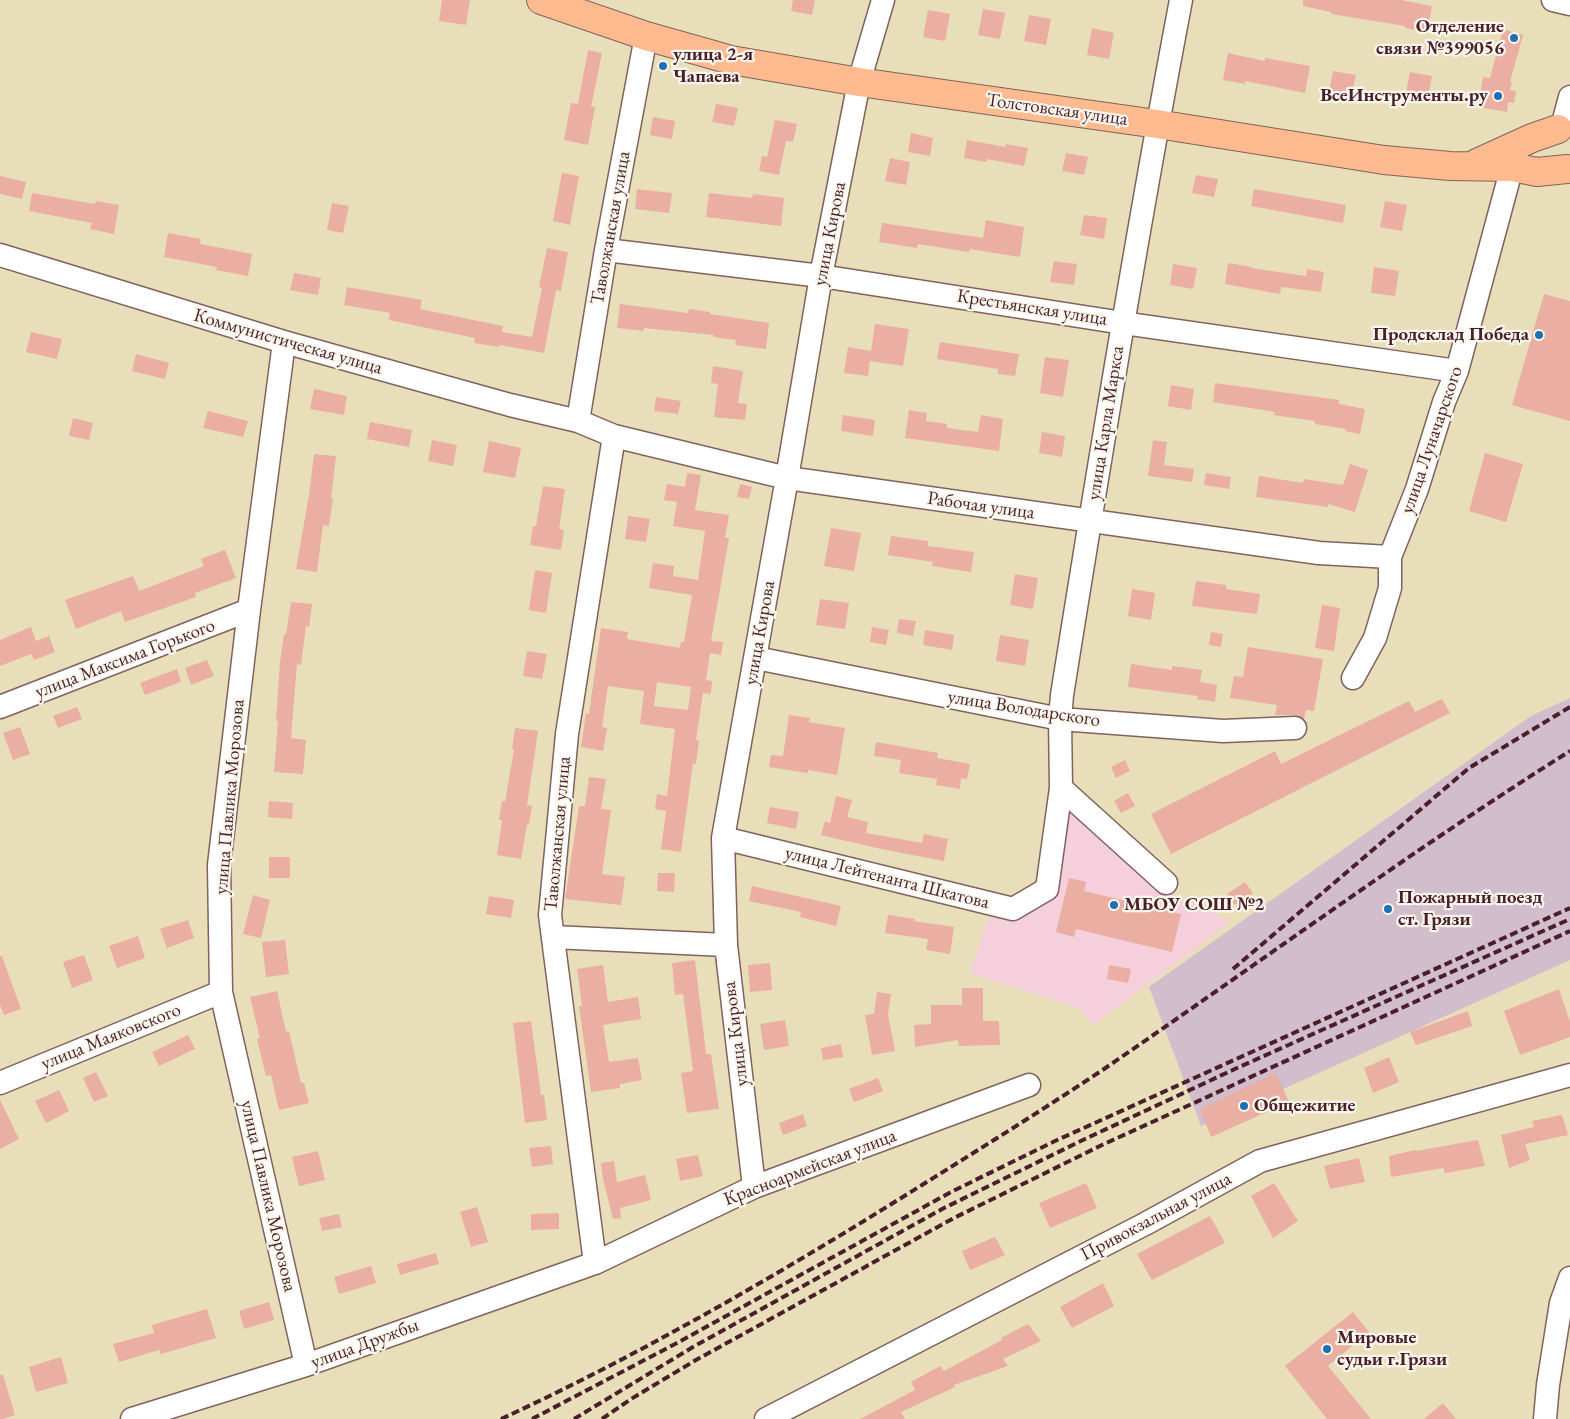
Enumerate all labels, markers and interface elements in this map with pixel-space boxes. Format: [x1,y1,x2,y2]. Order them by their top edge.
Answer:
place label: Отделение связи №399056 [1376,16,1504,60]
marker: Отделение связи №399056 [1508,32,1520,44]
place label: улица 2-я Чапаева [673,44,753,88]
marker: улица 2-я Чапаева [657,60,669,72]
place label: ВсеИнструменты.ру [1320,85,1488,107]
street label: Толстовская улица [985,89,1129,131]
marker: ВсеИнструменты.ру [1492,90,1504,102]
street label: Таволжанская улица [586,149,636,307]
street label: улица Кирова [809,180,851,288]
street label: Крестьянская улица [955,285,1109,331]
street label: Коммунистическая улица [191,304,385,380]
place label: Продсклад Победа [1373,324,1529,346]
marker: Продсклад Победа [1533,329,1545,341]
street label: улица Карла Маркса [1083,344,1129,502]
street label: улица Луначарского [1396,363,1468,517]
street label: Рабочая улица [926,487,1036,525]
street label: улица Кирова [740,579,780,687]
street label: улица Максима Горького [32,614,218,704]
street label: улица Володарского [946,686,1102,732]
street label: улица Павлика Морозова [210,698,250,896]
street label: Таволжанская улица [540,756,576,912]
street label: улица Лейтенанта Шкатова [782,842,992,914]
place label: Пожарный поезд ст. Грязи [1398,887,1543,931]
place label: МБОУ СОШ №2 [1124,894,1264,916]
marker: МБОУ СОШ №2 [1108,899,1120,911]
marker: Пожарный поезд ст. Грязи [1382,903,1394,915]
street label: улица Кирова [718,980,754,1088]
street label: улица Маяковского [38,999,184,1075]
place label: Общежитие [1254,1095,1356,1117]
street label: улица Павлика Морозова [235,1098,301,1294]
marker: Общежитие [1238,1100,1250,1112]
street label: Красноармейская улица [720,1125,900,1211]
street label: Привокзальная улица [1077,1168,1235,1266]
street label: улица Дружбы [308,1314,422,1374]
place label: Мировые судьи г.Грязи [1337,1327,1447,1371]
marker: Мировые судьи г.Грязи [1321,1343,1333,1355]

